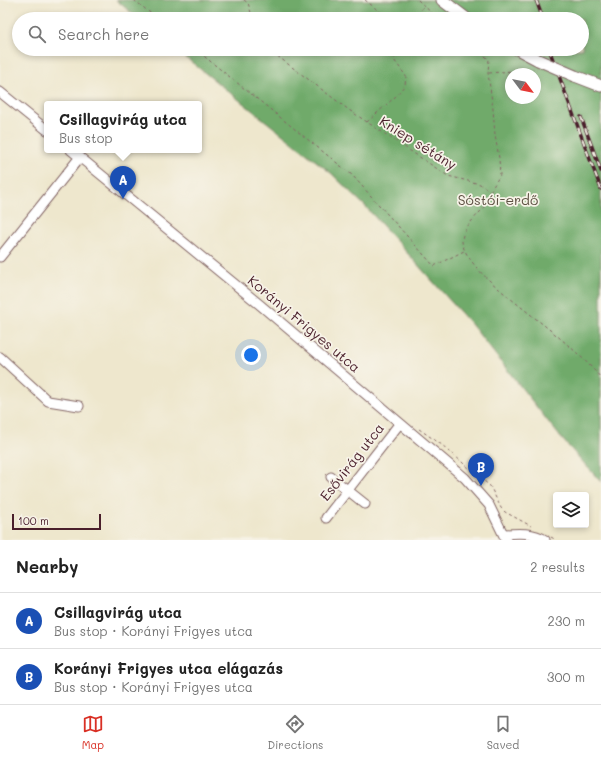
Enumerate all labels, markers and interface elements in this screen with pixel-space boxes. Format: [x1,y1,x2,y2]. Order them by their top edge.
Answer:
search box [12,12,589,56]
icon: search [26,23,48,45]
text: Search here [58,24,149,44]
north arrow [505,68,541,104]
popup [44,101,202,153]
text: Csillagvirág utca [59,109,187,129]
street label: Kniep sétány [376,111,461,174]
text: Bus stop [59,129,112,146]
pin: A [110,166,136,199]
park label: Sóstói-erdő [458,190,538,209]
street label: Korányi Frigyes utca [244,271,365,376]
your location [241,345,261,365]
street label: Esővirág utca [315,419,388,505]
pin: B [468,453,494,486]
map controls [553,492,589,528]
button: layers [553,492,589,528]
scale bar [12,512,101,531]
text: 100 m [18,513,49,528]
text: Nearby [16,555,78,577]
text: 2 results [530,558,585,575]
text: Csillagvirág utca [54,602,182,622]
text: A [24,612,34,629]
text: 230 m [548,612,585,629]
text: Bus stop · Korányi Frigyes utca [54,622,253,639]
text: Korányi Frigyes utca elágazás [54,658,283,678]
text: B [25,668,33,685]
text: 300 m [547,668,585,685]
text: Bus stop · Korányi Frigyes utca [54,678,253,695]
tab: Map [82,713,104,752]
tab: Directions [267,713,323,752]
tab: Saved [487,713,519,752]

